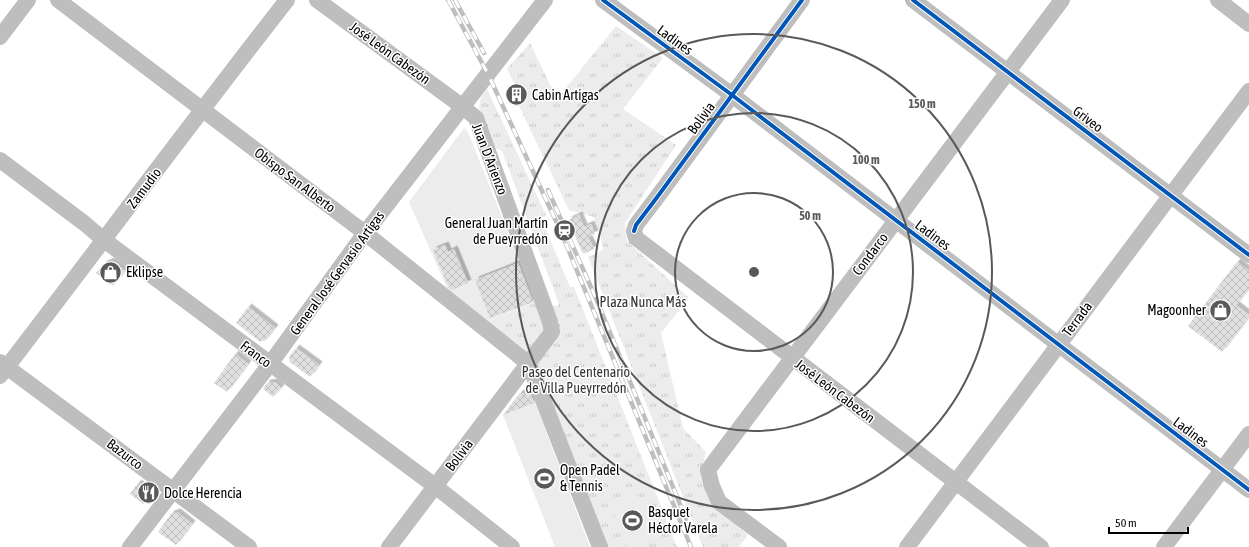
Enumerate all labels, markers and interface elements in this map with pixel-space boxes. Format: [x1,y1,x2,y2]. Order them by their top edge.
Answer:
street label: José León Cabezón [347,19,433,87]
street label: Ladines [654,22,696,58]
building icon: Cabin Artigas [503,82,529,108]
place label: Cabin Artigas [532,87,599,103]
text: 150 m [908,97,936,111]
street label: Bolivia [684,99,718,137]
street label: Griveo [1070,103,1106,135]
street label: Juan D’Arienzo [469,121,511,197]
street label: Obispo San Alberto [251,144,339,216]
text: 100 m [852,153,880,167]
street label: Zamudio [124,165,164,211]
street label: General José Gervasio Artigas [287,208,387,338]
text: 50 m [799,209,821,223]
place label: General Juan Martín de Pueyrredón [445,215,548,247]
street label: Ladines [912,217,954,253]
station icon: General Juan Martín de Pueyrredón [551,218,577,244]
street label: Condarco [849,230,891,278]
shop icon: Eklipse [97,259,123,285]
place label: Eklipse [126,264,163,280]
centre of rings [747,265,761,279]
park label: Plaza Nunca Más [600,294,686,310]
shop icon: Magoonher [1208,297,1234,323]
street label: Terrada [1059,298,1095,340]
place label: Magoonher [1147,302,1207,318]
street label: Franco [237,337,275,371]
street label: José León Cabezón [792,356,878,426]
park label: Paseo del Centenario de Villa Pueyrredón [522,364,630,396]
street label: Ladines [1170,414,1212,450]
street label: Bazurco [104,435,146,473]
street label: Bolivia [442,436,476,474]
place label: Open Padel & Tennis [560,462,620,494]
sports icon: Open Padel & Tennis [532,465,558,491]
restaurant icon: Dolce Herencia [135,480,161,506]
place label: Dolce Herencia [164,485,242,501]
place label: Basquet Héctor Varela [648,504,718,536]
sports icon: Basquet Héctor Varela [619,507,645,533]
scale bar [1109,509,1188,535]
text: 50 m [1115,516,1137,530]

